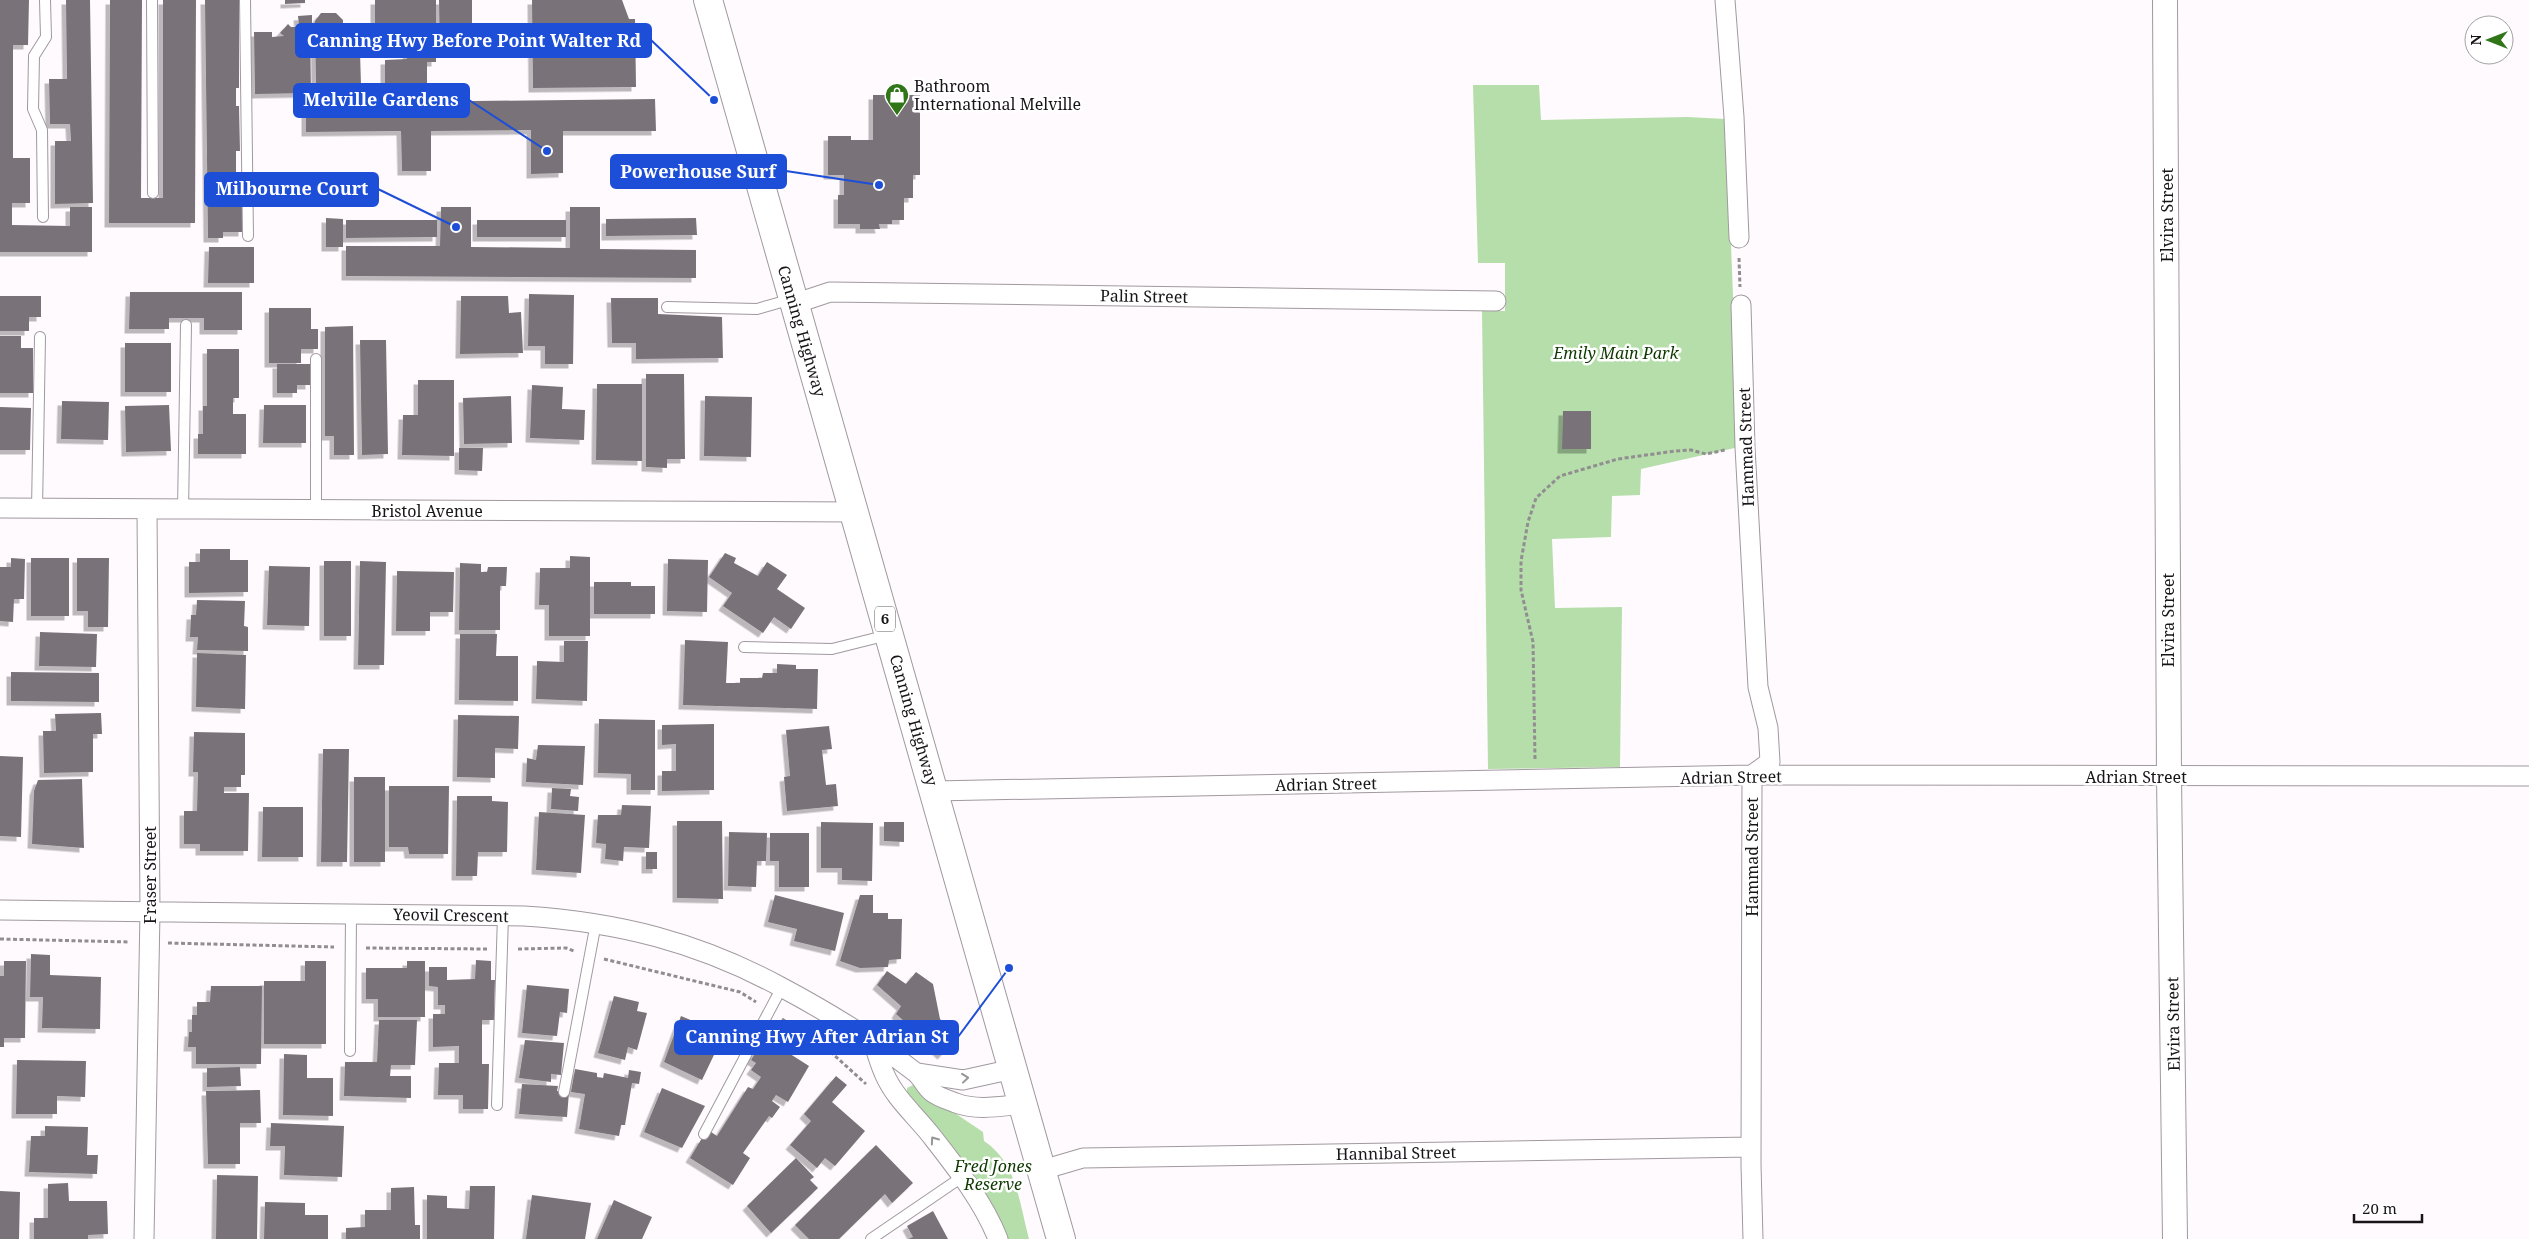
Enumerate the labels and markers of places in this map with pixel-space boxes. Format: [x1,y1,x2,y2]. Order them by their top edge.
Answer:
callout: Canning Hwy Before Point Walter Rd [296,24,651,57]
place label: Bathroom International Melville [914,75,1081,115]
shop icon: Bathroom International Melville [884,82,910,116]
callout: Melville Gardens [294,84,469,117]
callout: Powerhouse Surf [611,155,786,188]
callout: Milbourne Court [205,173,378,206]
callout: Canning Hwy After Adrian St [675,1021,958,1054]

